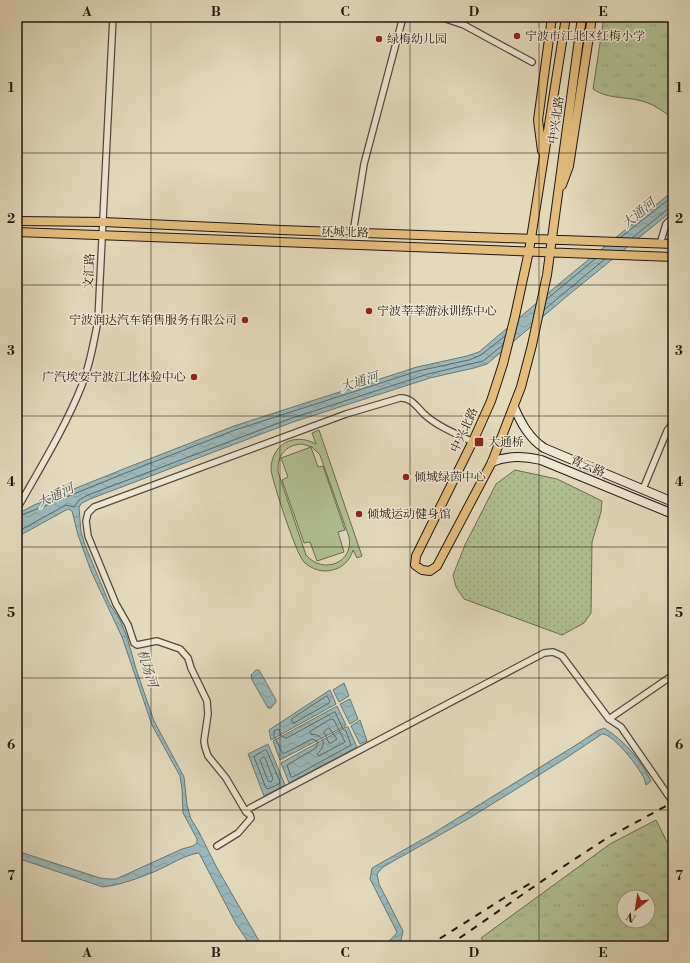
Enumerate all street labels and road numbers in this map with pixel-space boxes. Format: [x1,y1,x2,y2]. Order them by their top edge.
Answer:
street label: 中兴北路 [546,95,567,145]
street label: 环城北路 [321,224,369,241]
street label: 文汇路 [81,253,98,289]
street label: 中兴北路 [448,405,481,455]
street label: 青云路 [568,453,607,480]

